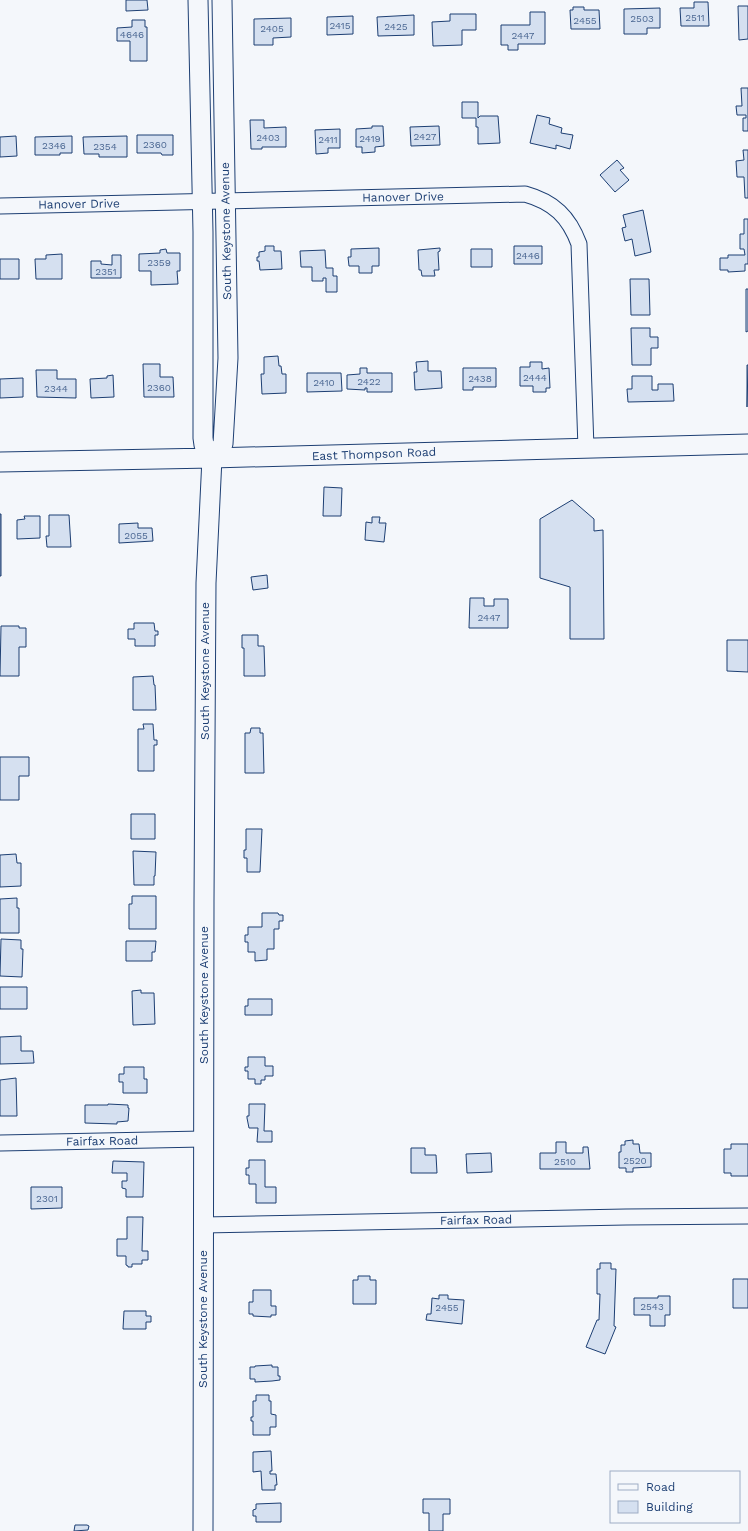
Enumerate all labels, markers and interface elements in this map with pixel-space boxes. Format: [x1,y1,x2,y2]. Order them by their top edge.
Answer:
house number: 2511 [685,12,705,23]
house number: 2503 [630,13,654,24]
house number: 2455 [573,15,597,26]
house number: 2415 [329,20,351,31]
house number: 2425 [384,21,408,32]
house number: 2405 [260,23,284,34]
house number: 4646 [120,29,144,40]
house number: 2447 [512,30,535,41]
house number: 2427 [414,131,437,142]
house number: 2403 [256,132,280,143]
house number: 2419 [359,133,381,144]
house number: 2411 [318,134,338,145]
house number: 2360 [143,139,167,150]
house number: 2346 [42,140,66,151]
house number: 2354 [93,141,117,152]
street label: South Keystone Avenue [218,162,234,300]
street label: Hanover Drive [362,189,444,205]
street label: Hanover Drive [38,196,120,212]
house number: 2446 [516,250,540,261]
house number: 2359 [147,257,171,268]
house number: 2351 [95,266,117,277]
house number: 2444 [523,372,547,383]
house number: 2438 [468,373,492,384]
house number: 2422 [357,376,381,387]
house number: 2410 [313,377,335,388]
house number: 2360 [147,382,171,393]
house number: 2344 [44,383,68,394]
street label: East Thompson Road [312,445,436,463]
house number: 2055 [124,530,148,541]
street label: South Keystone Avenue [198,602,212,740]
house number: 2447 [478,612,501,623]
street label: South Keystone Avenue [197,926,211,1064]
street label: Fairfax Road [66,1133,138,1149]
house number: 2520 [623,1155,647,1166]
house number: 2510 [554,1156,576,1167]
house number: 2301 [36,1193,58,1204]
street label: Fairfax Road [440,1212,512,1228]
street label: South Keystone Avenue [196,1250,210,1388]
house number: 2543 [640,1301,664,1312]
house number: 2455 [435,1302,459,1313]
legend [610,1471,740,1523]
text: Road [646,1480,675,1494]
text: Building [646,1500,693,1514]

